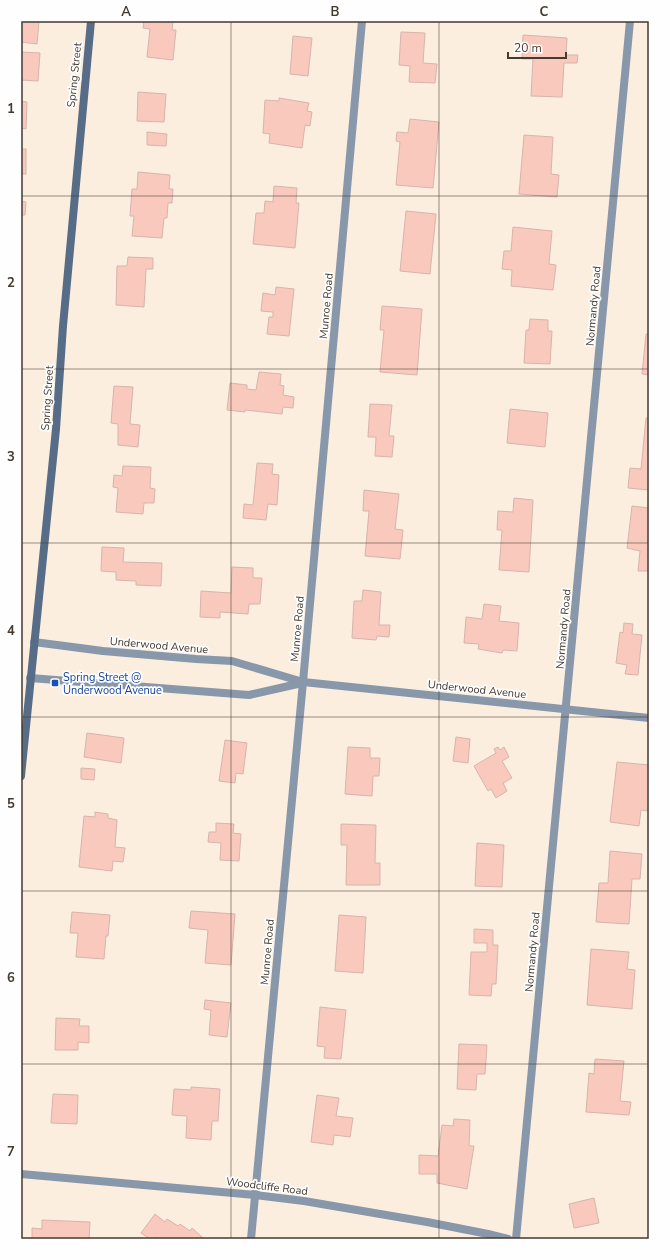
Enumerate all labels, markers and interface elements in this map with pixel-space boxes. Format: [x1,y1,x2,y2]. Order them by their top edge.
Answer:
text: A [121,3,131,21]
text: B [331,3,340,21]
text: C [540,3,549,21]
scale bar [508,34,566,60]
text: 20 m [514,40,542,56]
street label: Spring Street [64,42,85,108]
text: 1 [7,100,15,118]
street label: Normandy Road [583,265,604,347]
street label: Munroe Road [316,272,337,340]
text: 2 [7,274,15,292]
street label: Spring Street [38,365,57,431]
text: 3 [7,448,15,466]
street label: Normandy Road [553,588,574,670]
street label: Munroe Road [287,595,308,663]
text: 4 [7,622,15,640]
street label: Underwood Avenue [109,634,209,657]
place label: Spring Street @ Underwood Avenue [63,670,162,698]
street label: Underwood Avenue [427,677,527,702]
marker: Spring Street @ Underwood Avenue [50,678,60,688]
text: 5 [7,795,15,813]
street label: Normandy Road [522,911,543,993]
street label: Munroe Road [257,918,278,986]
text: 6 [7,969,15,987]
text: 7 [7,1143,15,1161]
street label: Woodcliffe Road [225,1174,309,1199]

